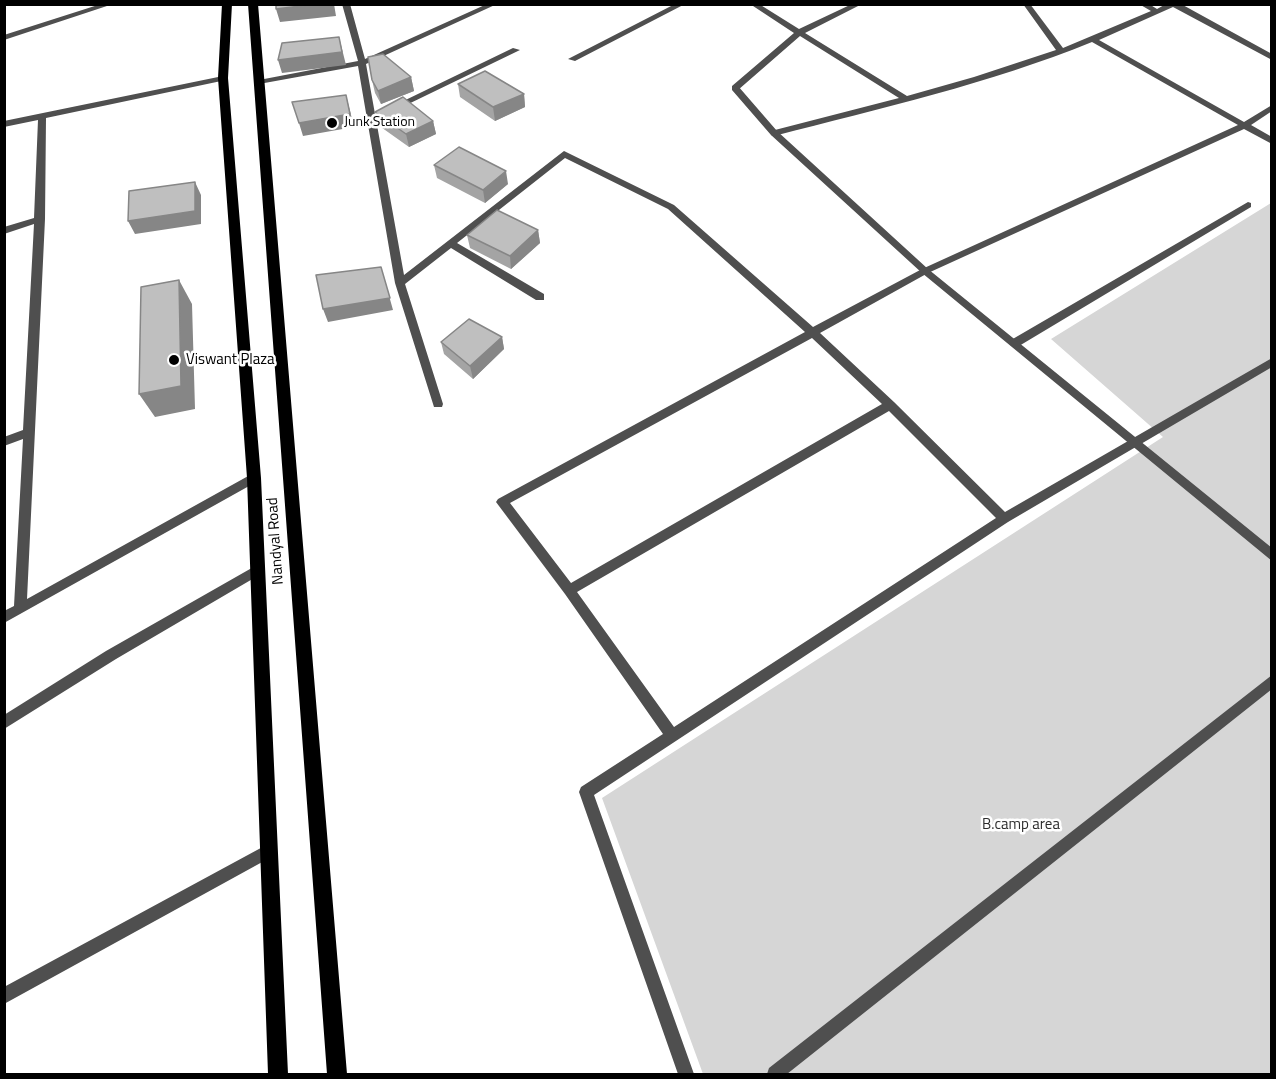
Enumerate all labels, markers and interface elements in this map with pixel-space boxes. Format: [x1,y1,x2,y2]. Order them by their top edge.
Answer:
place label: Junk Station [344,115,415,131]
marker: Junk Station [325,116,339,130]
place label: Viswant Plaza [186,351,275,369]
marker: Viswant Plaza [167,353,181,367]
street label: Nandyal Road [264,497,288,585]
park label: B.camp area [982,816,1060,834]

